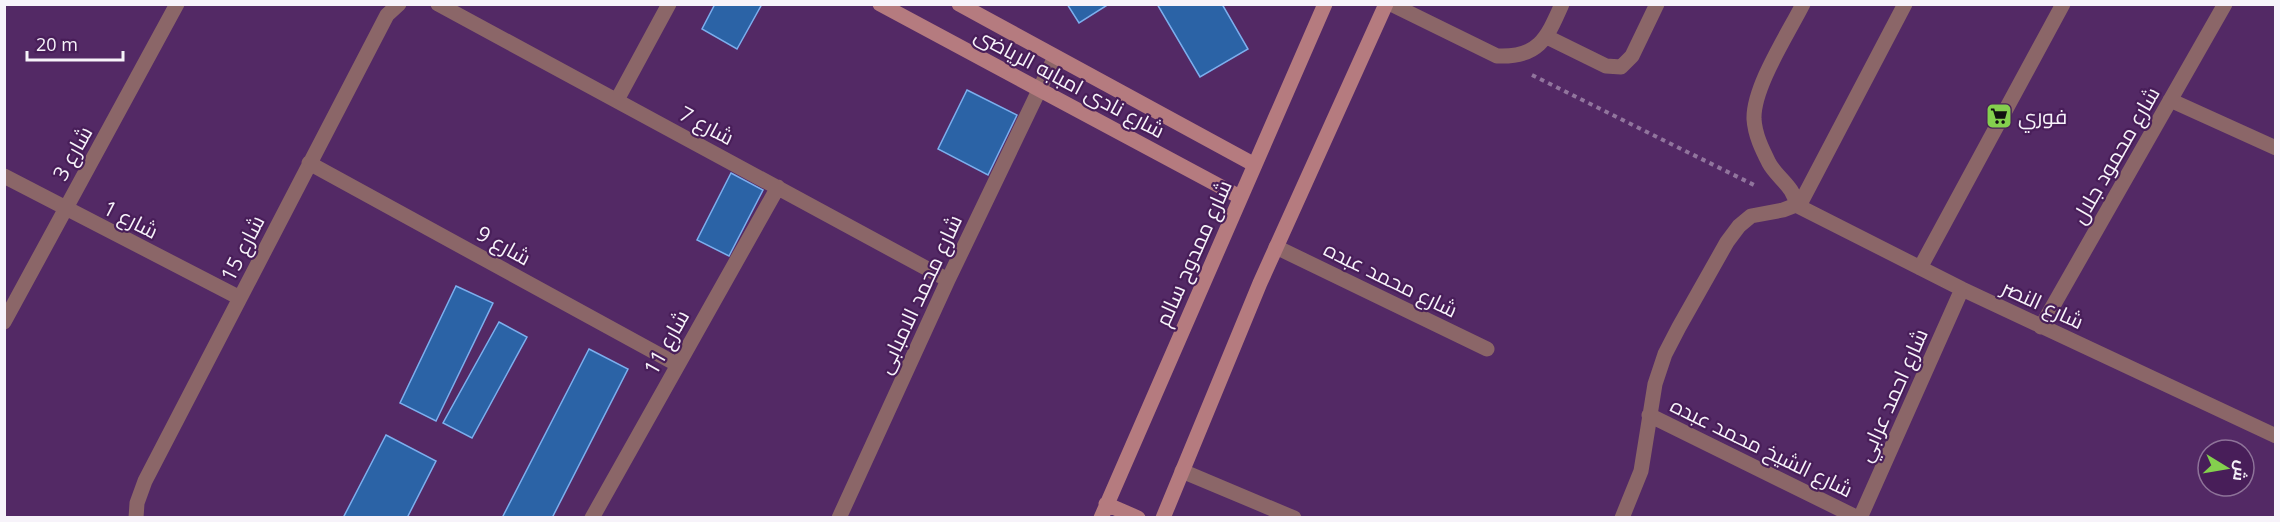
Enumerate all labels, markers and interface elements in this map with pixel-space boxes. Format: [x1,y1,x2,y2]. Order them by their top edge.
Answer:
street label: شارع نادى امبابه الرياضى [970,20,1170,145]
scale bar [27,24,123,62]
text: 20 m [36,32,78,56]
street label: شارع محمود جلال [2064,81,2166,229]
street label: شارع 7 [674,99,739,152]
supermarket icon: فوري [1984,101,2014,131]
place label: فوري [2018,102,2067,133]
street label: شارع 3 [46,121,99,186]
street label: شارع ممدوح سالم [1148,175,1239,331]
street label: شارع 1 [98,193,163,246]
street label: شارع 15 [214,210,271,286]
street label: شارع محمد الامبابى [870,210,969,378]
street label: شارع 9 [471,219,536,272]
street label: شارع محمد عبده [1319,235,1462,324]
street label: شارع النصر [1996,272,2088,336]
street label: شارع 11 [637,305,696,380]
street label: شارع احمد عرابي [1850,324,1937,467]
street label: شارع الشيخ محمد عبده [1666,391,1858,504]
north arrow [2196,438,2256,498]
text: ش [2228,459,2253,483]

